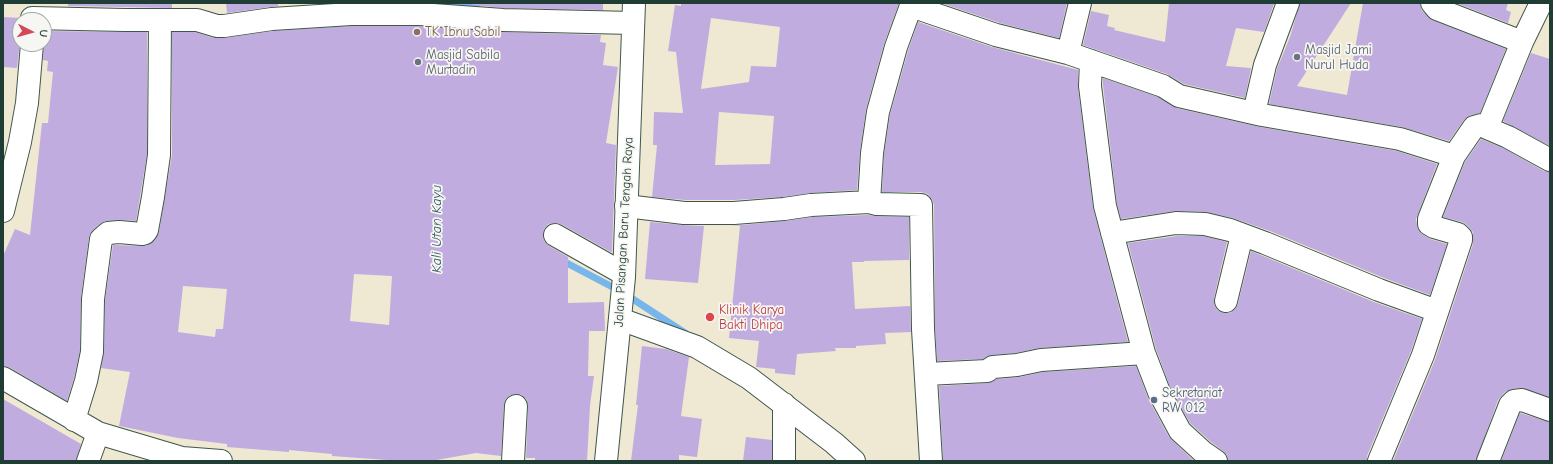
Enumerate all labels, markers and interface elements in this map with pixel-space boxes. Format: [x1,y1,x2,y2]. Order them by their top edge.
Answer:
north arrow [12,12,52,52]
place label: TK Ibnu Sabil [425,24,500,40]
marker: TK Ibnu Sabil [412,27,422,37]
text: U [37,29,50,38]
place label: Masjid Jami Nurul Huda [1305,42,1372,73]
place label: Masjid Sabila Murtadin [426,47,500,78]
marker: Masjid Jami Nurul Huda [1292,52,1302,62]
marker: Masjid Sabila Murtadin [413,57,423,67]
street label: Jalan Pisangan Baru Tengah Raya [611,137,637,327]
water label: Kali Utan Kayu [429,185,445,273]
place label: Klinik Karya Bakti Dhipa [719,302,784,333]
marker: Klinik Karya Bakti Dhipa [704,311,716,323]
place label: Sekretariat RW 012 [1162,385,1222,416]
marker: Sekretariat RW 012 [1149,395,1159,405]

